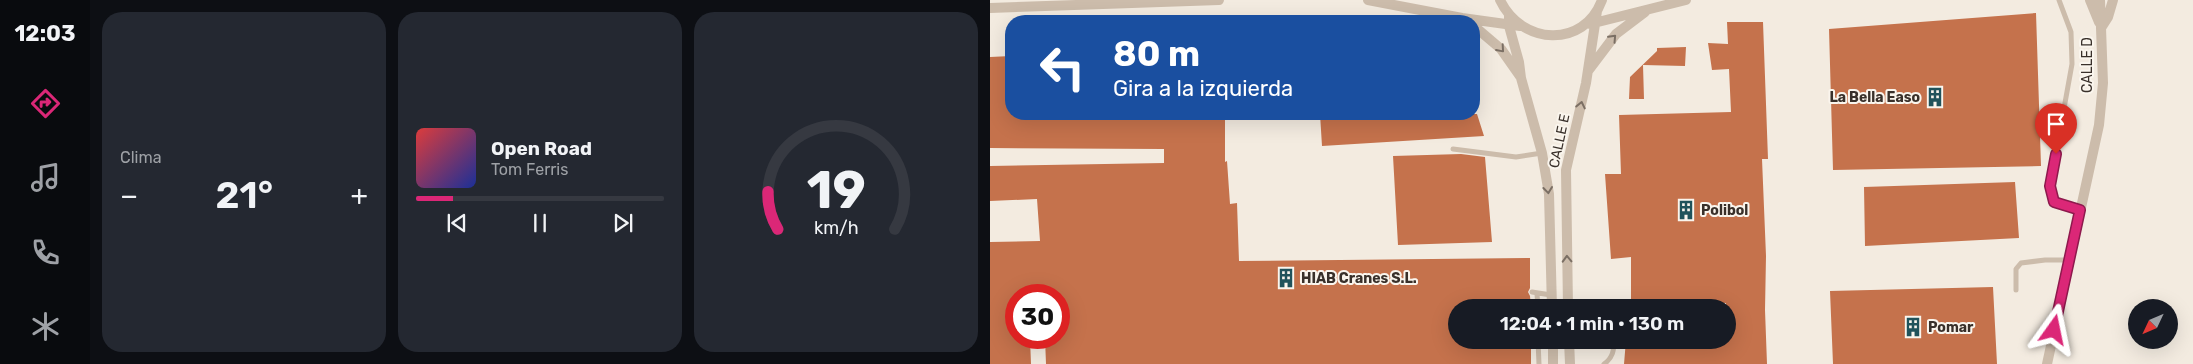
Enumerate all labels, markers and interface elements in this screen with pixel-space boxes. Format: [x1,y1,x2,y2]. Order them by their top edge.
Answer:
text: 12:03 [14,20,76,47]
text: 80 m [1113,33,1200,75]
one-way arrow [1607,34,1616,43]
icon: left [1030,35,1095,100]
street label: CALLE D [2079,37,2096,93]
one-way arrow [1495,43,1503,52]
text: Gira a la izquierda [1113,75,1293,102]
icon: directions [28,86,63,121]
building icon: La Bella Easo [1924,86,1946,108]
place label: La Bella Easo [1829,89,1920,106]
one-way arrow [1575,101,1586,110]
pin [2035,103,2077,154]
icon: arrive [2042,110,2070,138]
street label: CALLE E [1545,113,1573,170]
text: Open Road [491,137,592,160]
text: Clima [120,148,161,167]
text: 19 [806,159,866,221]
icon: music [28,160,63,195]
text: Tom Ferris [491,160,568,179]
text: 21° [216,172,273,218]
text: − [120,179,138,212]
text: + [351,179,368,212]
one-way arrow [1542,187,1553,195]
building icon: Polibol [1675,199,1697,221]
place label: Polibol [1701,202,1748,219]
icon: previous [443,209,471,237]
icon: pause [526,209,554,237]
icon: next [609,209,637,237]
text: km/h [814,217,858,238]
icon: phone [28,235,63,270]
one-way arrow [1562,255,1572,262]
building icon: HIAB Cranes S.L. [1275,267,1297,289]
place label: HIAB Cranes S.L. [1301,270,1417,287]
speed limit sign: 30 [1005,284,1070,349]
north arrow [2128,299,2178,349]
map controls [2128,299,2178,349]
position arrow [2027,303,2079,355]
icon: climate [28,309,63,344]
text: 12:04 · 1 min · 130 m [1500,312,1684,335]
building icon: Pomar [1902,316,1924,338]
place label: Pomar [1928,319,1974,336]

